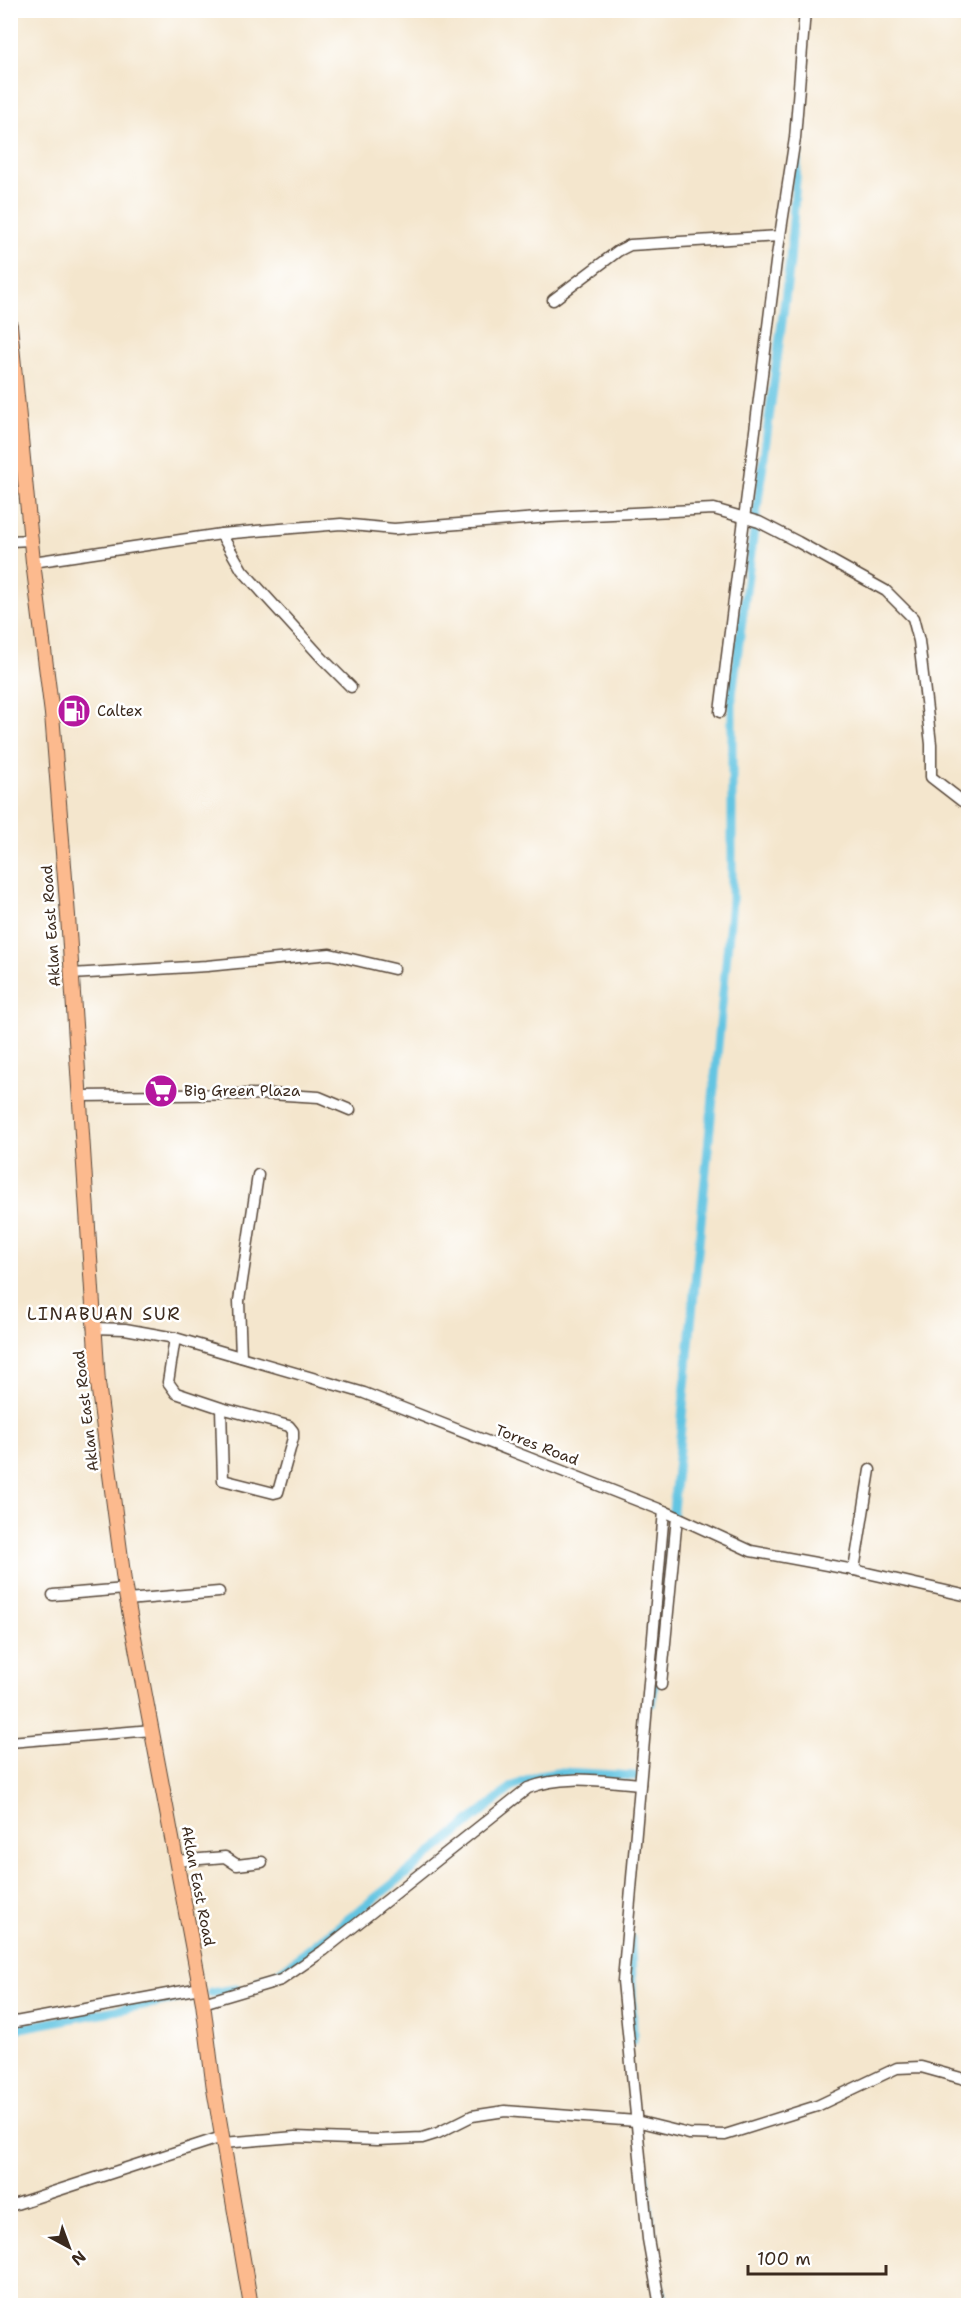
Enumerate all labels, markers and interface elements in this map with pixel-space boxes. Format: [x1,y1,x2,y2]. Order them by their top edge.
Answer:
fuel station icon: Caltex [56,693,92,729]
place label: Caltex [97,701,142,721]
street label: Aklan East Road [37,864,65,988]
supermarket icon: Big Green Plaza [143,1073,179,1109]
place label: Big Green Plaza [184,1081,301,1101]
district label: LINABUAN SUR [27,1302,181,1326]
street label: Aklan East Road [69,1349,103,1473]
street label: Torres Road [492,1420,582,1470]
street label: Aklan East Road [177,1824,220,1948]
north arrow [39,2217,99,2277]
scale bar [748,2238,886,2276]
text: N [67,2246,90,2270]
text: 100 m [757,2247,811,2271]

